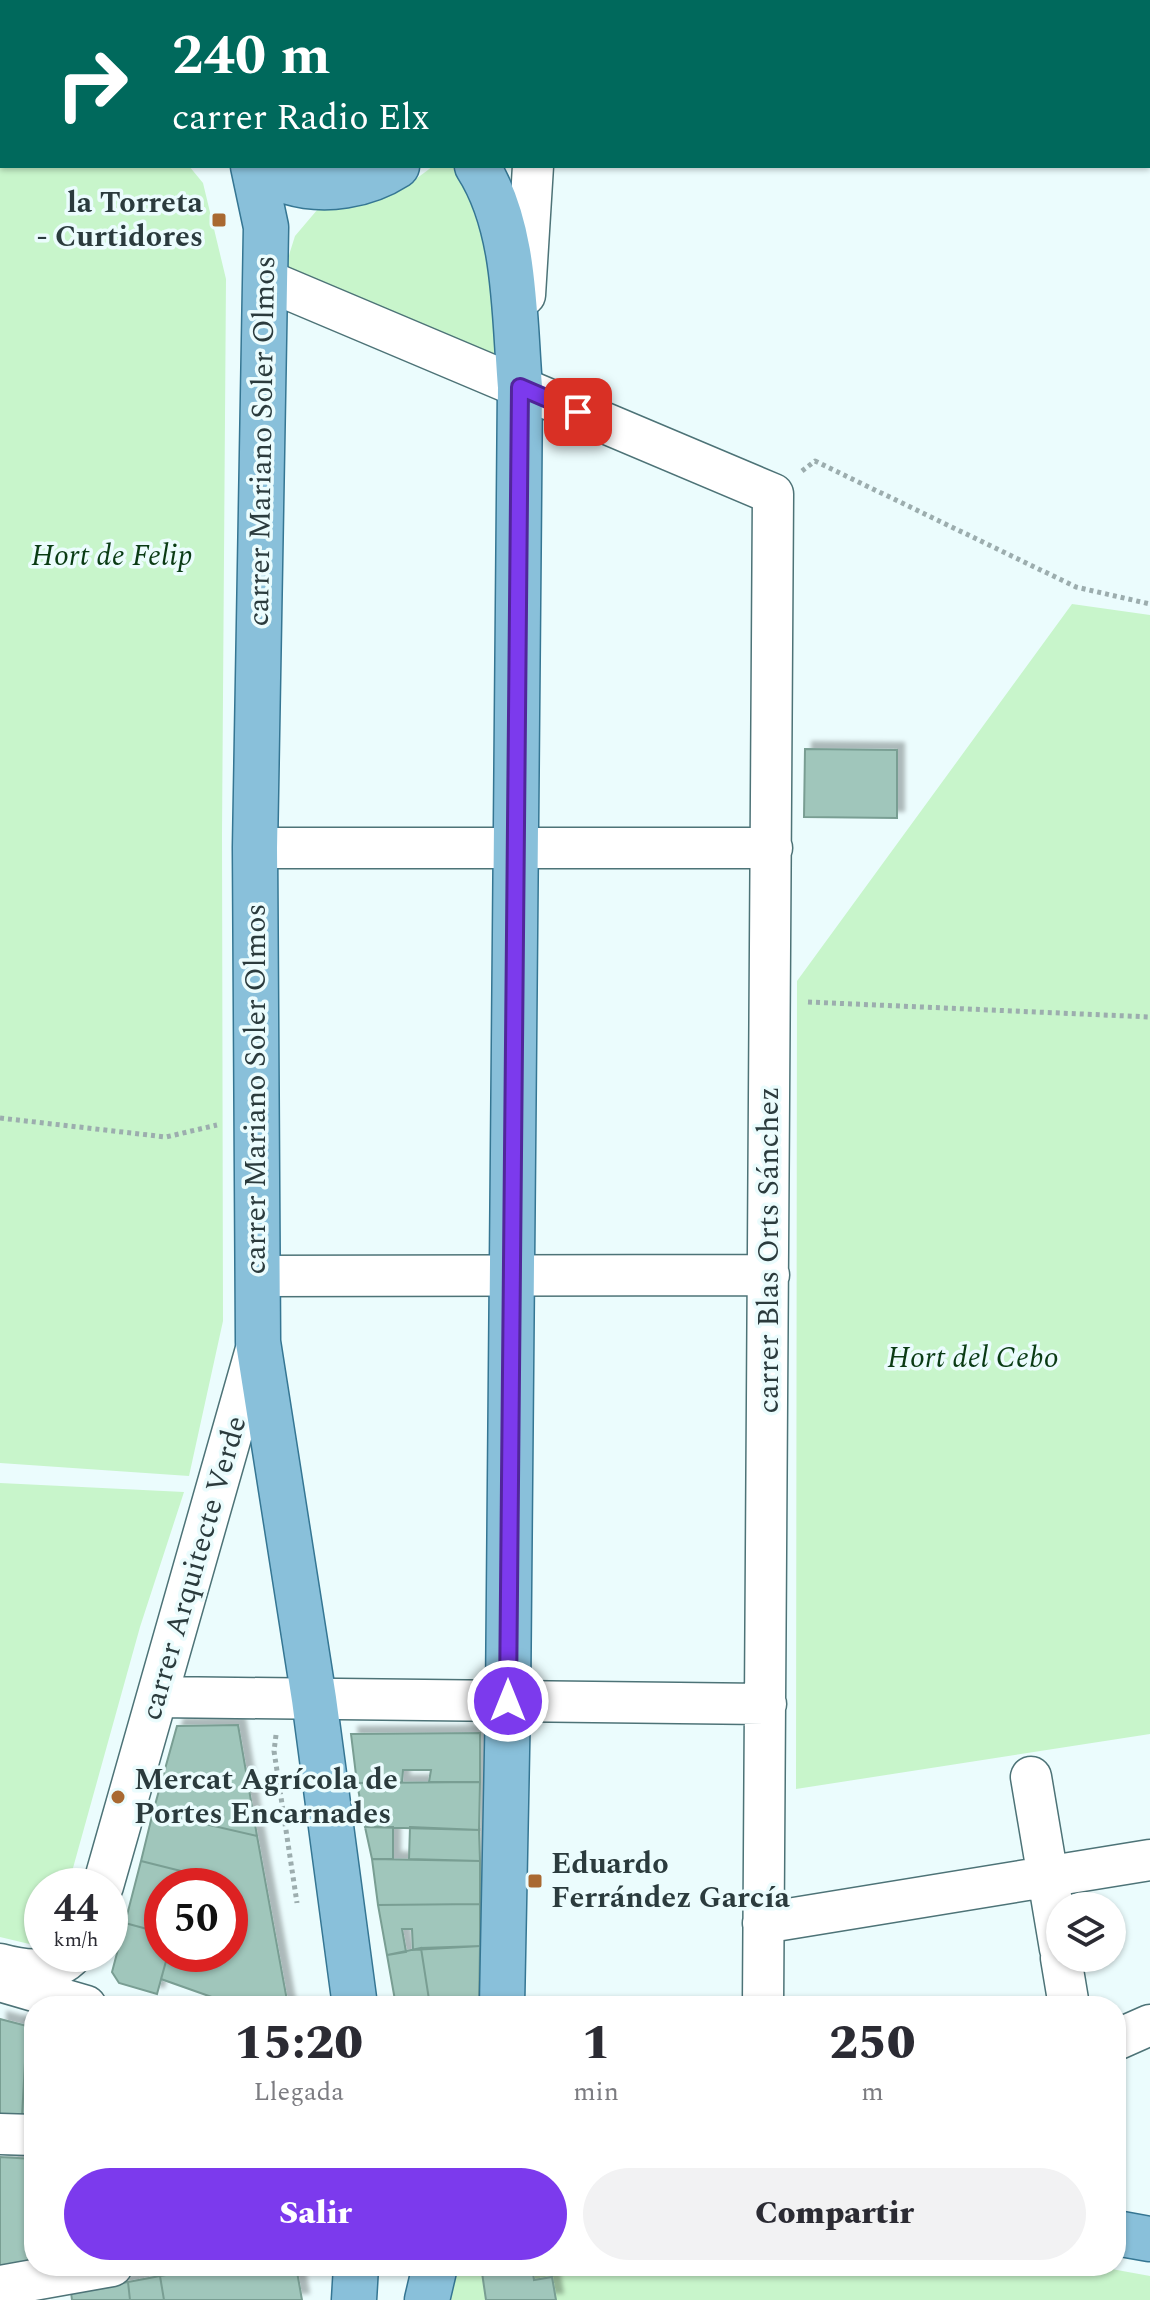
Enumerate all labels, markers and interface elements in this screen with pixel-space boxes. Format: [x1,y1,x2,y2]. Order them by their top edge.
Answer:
text: 240 m [172,14,331,99]
icon: right [40,32,144,136]
text: carrer Radio Elx [172,91,430,146]
place label: la Torreta - Curtidores [36,180,204,260]
marker: la Torreta - Curtidores [210,211,228,229]
street label: carrer Mariano Soler Olmos [236,255,288,627]
pin [544,378,612,446]
icon: arrive [556,390,600,434]
park label: Hort de Felip [31,533,193,579]
street label: carrer Mariano Soler Olmos [233,904,279,1274]
street label: carrer Blas Orts Sánchez [746,1087,792,1413]
park label: Hort del Cebo [887,1335,1059,1381]
street label: carrer Arquitecte Verde [129,1410,259,1726]
position arrow [466,1659,550,1743]
place label: Mercat Agrícola de Portes Encarnades [134,1757,398,1837]
marker: Mercat Agrícola de Portes Encarnades [109,1788,127,1806]
place label: Eduardo Ferrández García [551,1841,790,1921]
speed limit sign: 50 [144,1868,248,1972]
marker: Eduardo Ferrández García [526,1872,544,1890]
text: 44 [54,1879,98,1940]
map controls [1046,1892,1126,1972]
button: layers [1046,1892,1126,1972]
text: km/h [54,1925,99,1955]
text: 15:20 [234,2007,363,2080]
text: 1 [582,2007,611,2080]
text: 250 [829,2007,916,2080]
text: Llegada [253,2072,344,2112]
text: min [573,2072,619,2112]
text: m [861,2072,884,2112]
button: Salir [64,2168,567,2260]
button: Compartir [583,2168,1086,2260]

